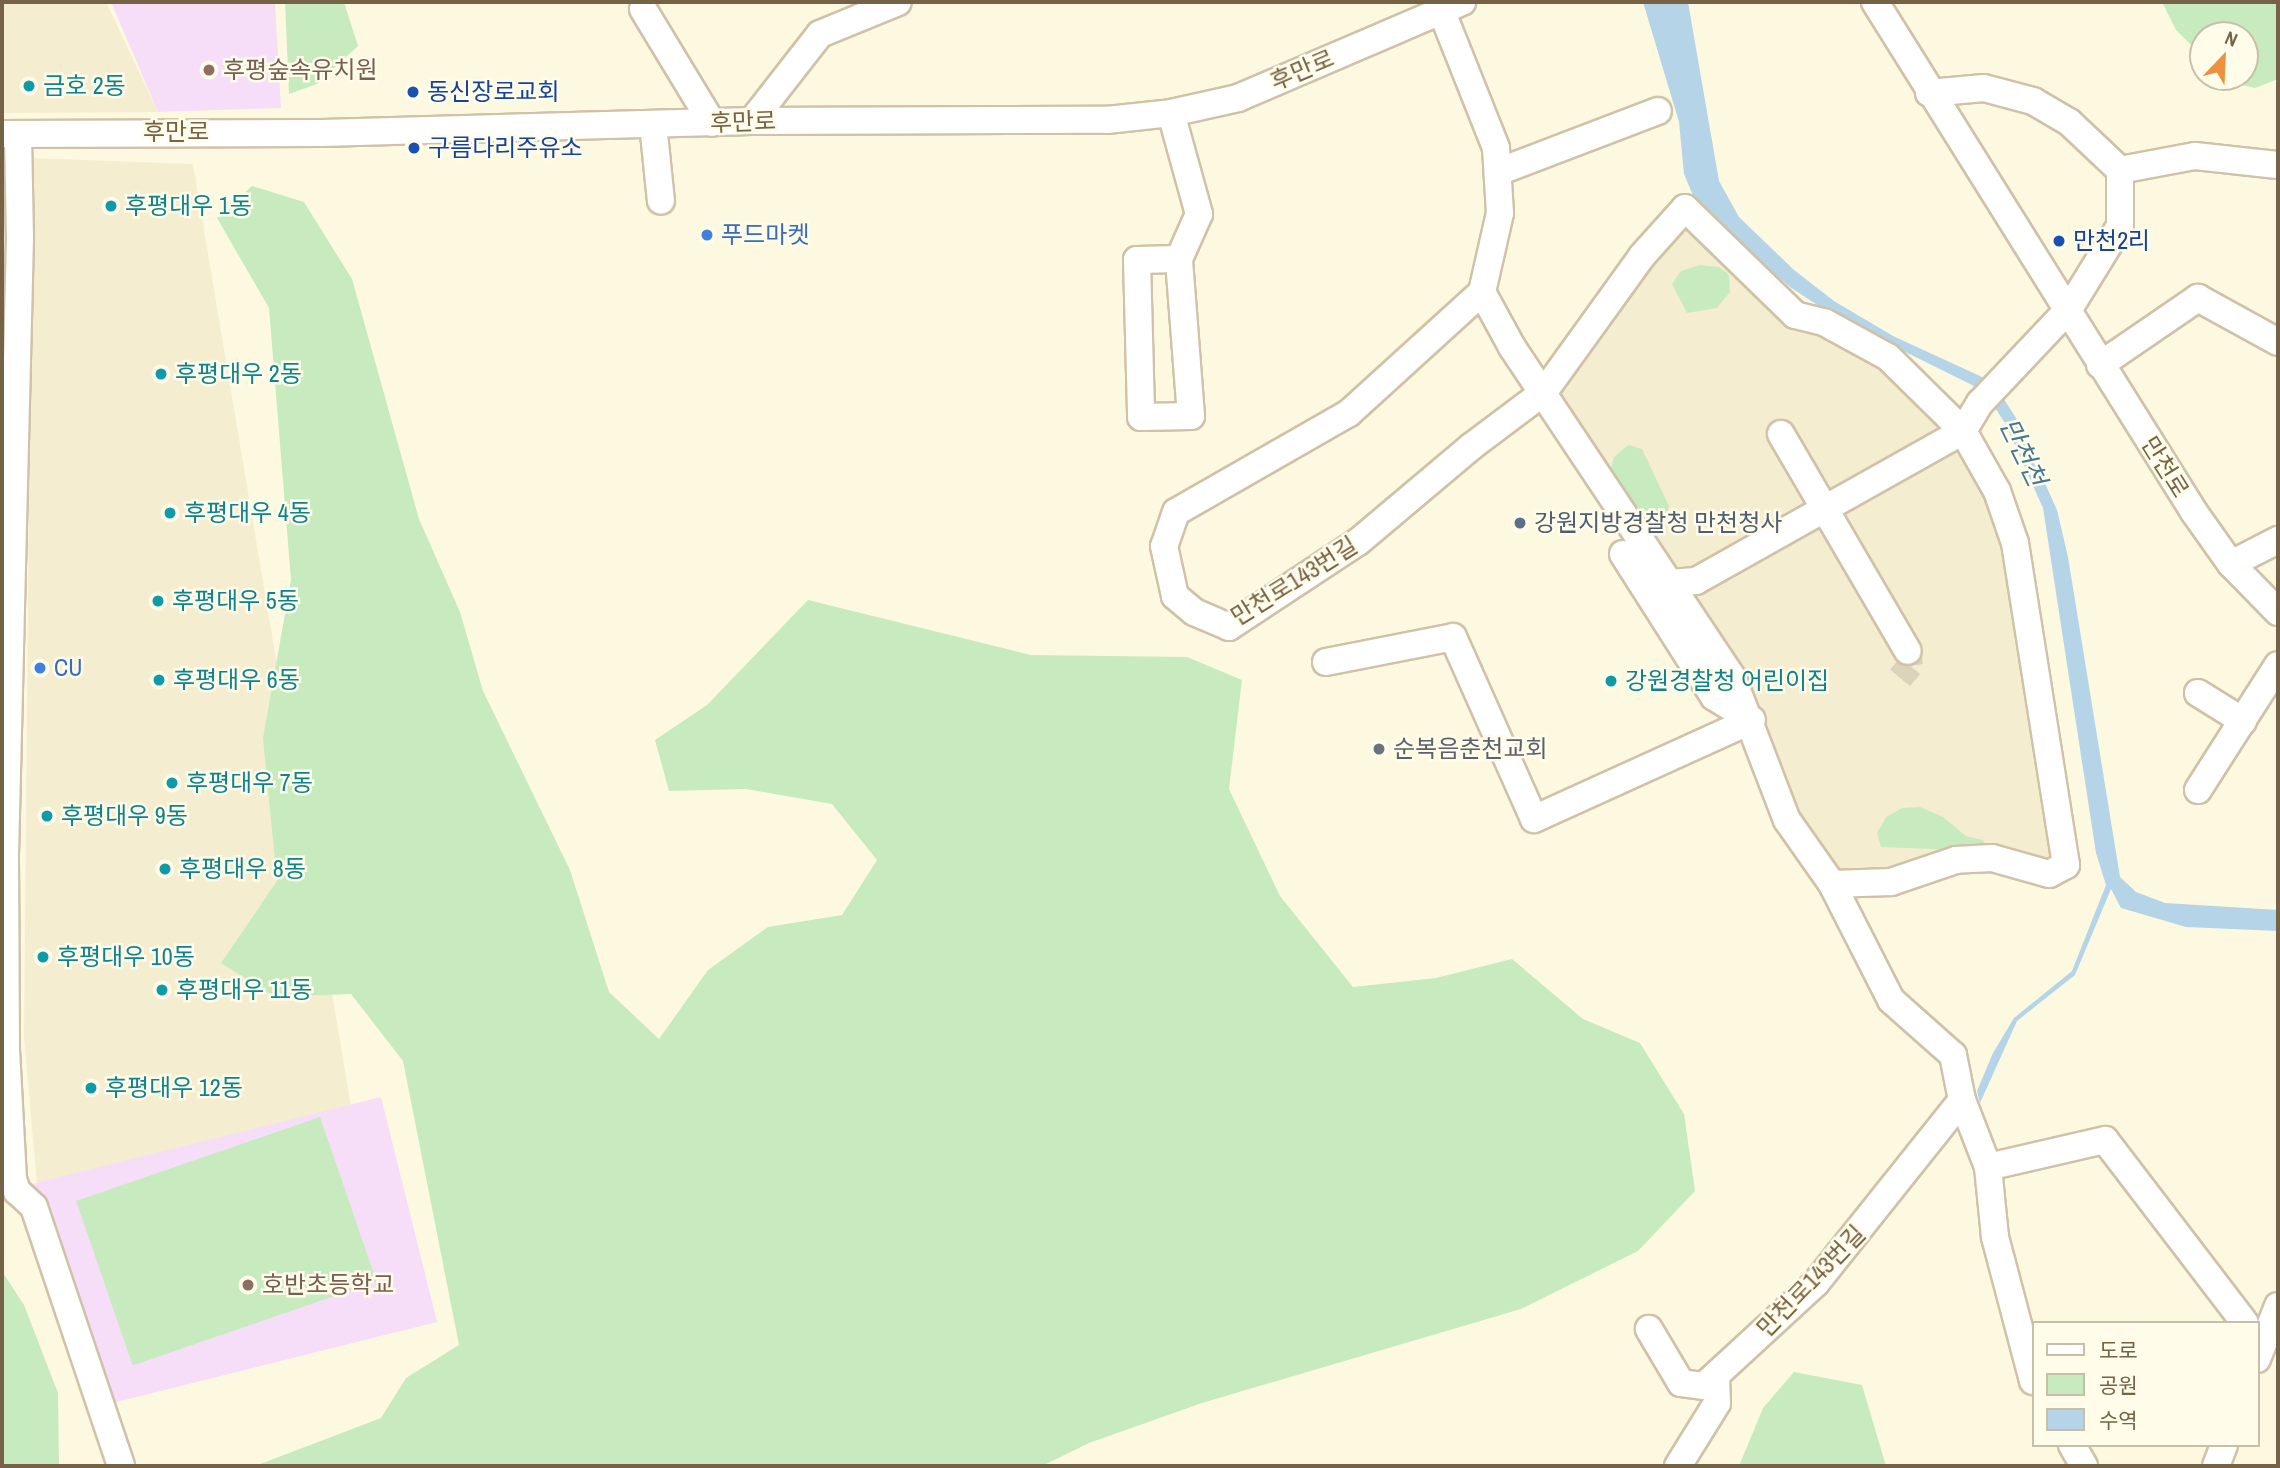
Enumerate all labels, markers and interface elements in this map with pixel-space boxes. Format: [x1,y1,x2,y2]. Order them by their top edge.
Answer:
north arrow [2189,21,2259,91]
text: N [2221,24,2242,53]
street label: 후만로 [1266,44,1338,96]
place label: 후평숲속유치원 [223,56,378,84]
marker: 후평숲속유치원 [201,62,217,78]
place label: 금호 2동 [43,72,126,100]
marker: 금호 2동 [21,78,37,94]
place label: 동신장로교회 [427,78,559,106]
marker: 동신장로교회 [405,84,421,100]
street label: 후만로 [709,106,777,138]
street label: 후만로 [143,118,209,146]
place label: 구름다리주유소 [428,134,583,162]
marker: 구름다리주유소 [406,140,422,156]
place label: 후평대우 1동 [125,192,252,220]
marker: 후평대우 1동 [103,198,119,214]
place label: 푸드마켓 [721,221,809,249]
marker: 푸드마켓 [699,227,715,243]
place label: 만천2리 [2073,227,2150,255]
marker: 만천2리 [2051,233,2067,249]
place label: 후평대우 2동 [175,360,302,388]
marker: 후평대우 2동 [153,366,169,382]
water label: 만천천 [1993,413,2053,491]
street label: 만천로 [2135,431,2195,503]
place label: 후평대우 4동 [184,499,311,527]
marker: 후평대우 4동 [162,505,178,521]
place label: 강원지방경찰청 만천청사 [1534,509,1782,537]
marker: 강원지방경찰청 만천청사 [1512,515,1528,531]
street label: 만천로143번길 [1226,531,1362,631]
place label: 후평대우 5동 [172,587,299,615]
marker: 후평대우 5동 [150,593,166,609]
place label: CU [54,654,82,682]
marker: CU [32,660,48,676]
place label: 후평대우 6동 [173,666,300,694]
place label: 강원경찰청 어린이집 [1625,667,1829,695]
marker: 후평대우 6동 [151,672,167,688]
marker: 강원경찰청 어린이집 [1603,673,1619,689]
place label: 순복음춘천교회 [1393,735,1548,763]
marker: 순복음춘천교회 [1371,741,1387,757]
place label: 후평대우 7동 [186,769,313,797]
marker: 후평대우 7동 [164,775,180,791]
place label: 후평대우 9동 [61,802,188,830]
marker: 후평대우 9동 [39,808,55,824]
place label: 후평대우 8동 [179,855,306,883]
marker: 후평대우 8동 [157,861,173,877]
place label: 후평대우 10동 [57,943,195,971]
marker: 후평대우 10동 [35,949,51,965]
place label: 후평대우 11동 [176,976,312,1004]
marker: 후평대우 11동 [154,982,170,998]
place label: 후평대우 12동 [105,1074,243,1102]
marker: 후평대우 12동 [83,1080,99,1096]
street label: 만천로143번길 [1751,1219,1871,1343]
place label: 호반초등학교 [262,1271,394,1299]
marker: 호반초등학교 [240,1277,256,1293]
legend [2032,1321,2259,1447]
text: 도로 [2099,1336,2138,1365]
text: 공원 [2099,1371,2138,1400]
text: 수역 [2099,1406,2138,1435]

